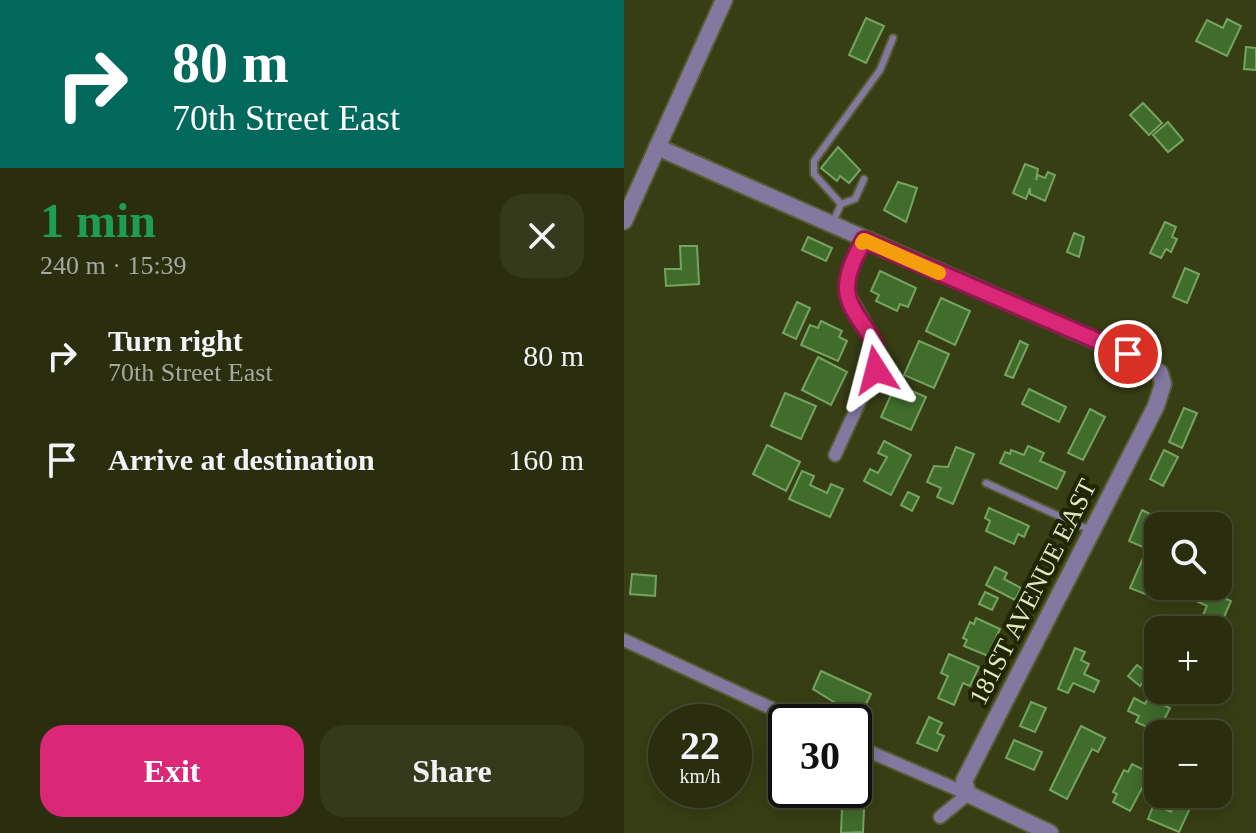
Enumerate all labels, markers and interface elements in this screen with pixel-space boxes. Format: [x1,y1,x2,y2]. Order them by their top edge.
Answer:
icon: right [40,32,144,136]
text: 80 m [172,32,289,94]
text: 70th Street East [172,98,400,138]
text: 1 min [40,194,156,247]
button: close [500,194,584,278]
text: 240 m · 15:39 [40,251,187,280]
pin [1094,320,1162,388]
text: Turn right [108,324,243,357]
position arrow [834,328,918,412]
icon: arrive [1106,332,1150,376]
icon: right [40,334,84,378]
text: 80 m [523,339,584,372]
text: 70th Street East [108,358,273,387]
icon: arrive [40,438,84,482]
text: Arrive at destination [108,443,375,476]
text: 160 m [508,443,584,476]
street label: 181ST AVENUE EAST [964,474,1102,709]
map controls [1144,512,1232,808]
button: search [1144,512,1232,600]
button: + [1144,616,1232,704]
speed limit sign: 30 [768,704,872,808]
button: − [1144,720,1232,808]
text: 22 [680,723,720,768]
button: Exit [40,725,304,817]
button: Share [320,725,584,817]
text: km/h [679,765,721,787]

